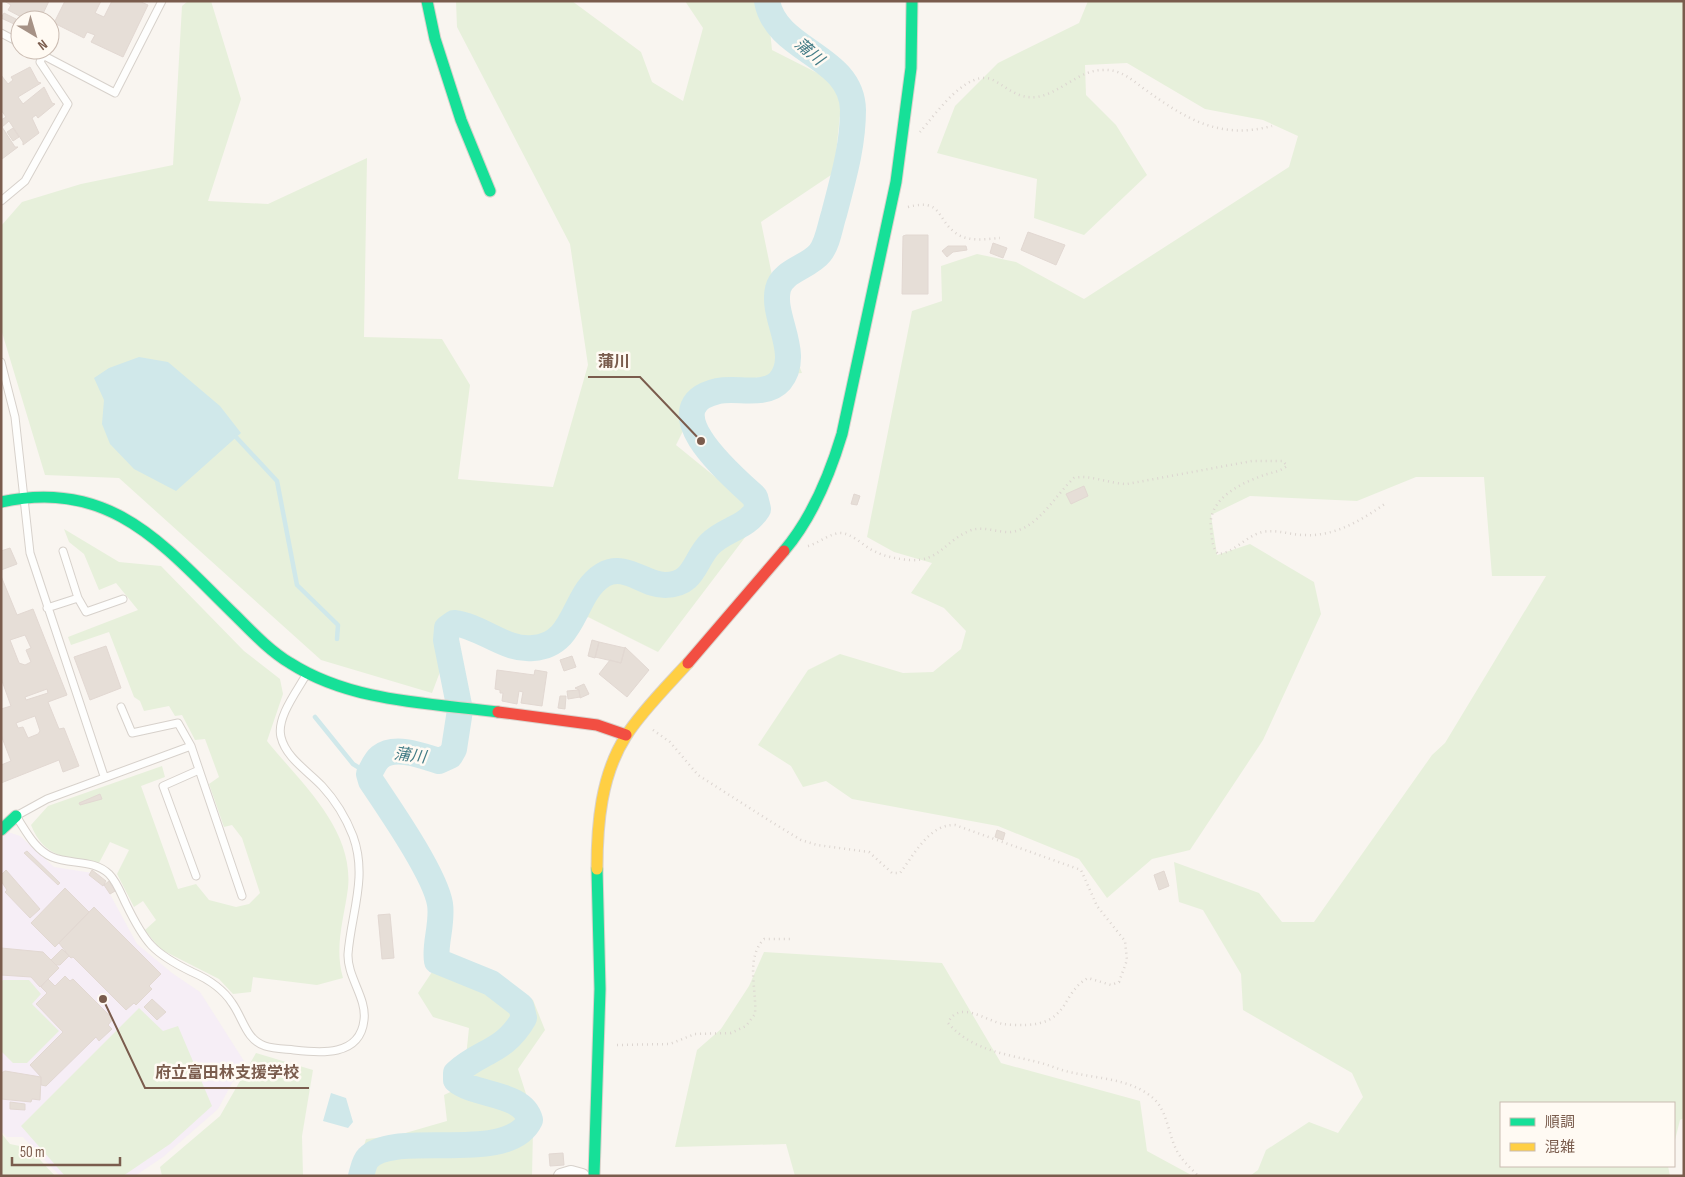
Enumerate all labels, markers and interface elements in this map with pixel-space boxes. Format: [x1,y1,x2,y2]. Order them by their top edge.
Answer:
north arrow [10,10,60,60]
water label: 蒲川 [791,34,829,71]
text: N [35,36,51,54]
callout: 蒲川 [588,346,640,377]
text: 蒲川 [598,353,630,372]
water label: 蒲川 [393,745,429,768]
callout: 府立富田林支援学校 [145,1057,309,1088]
text: 府立富田林支援学校 [155,1064,299,1083]
legend [1500,1102,1675,1167]
text: 順調 [1545,1113,1575,1132]
scale bar [12,1134,120,1166]
text: 混雑 [1545,1138,1575,1157]
text: 50 m [20,1143,45,1162]

